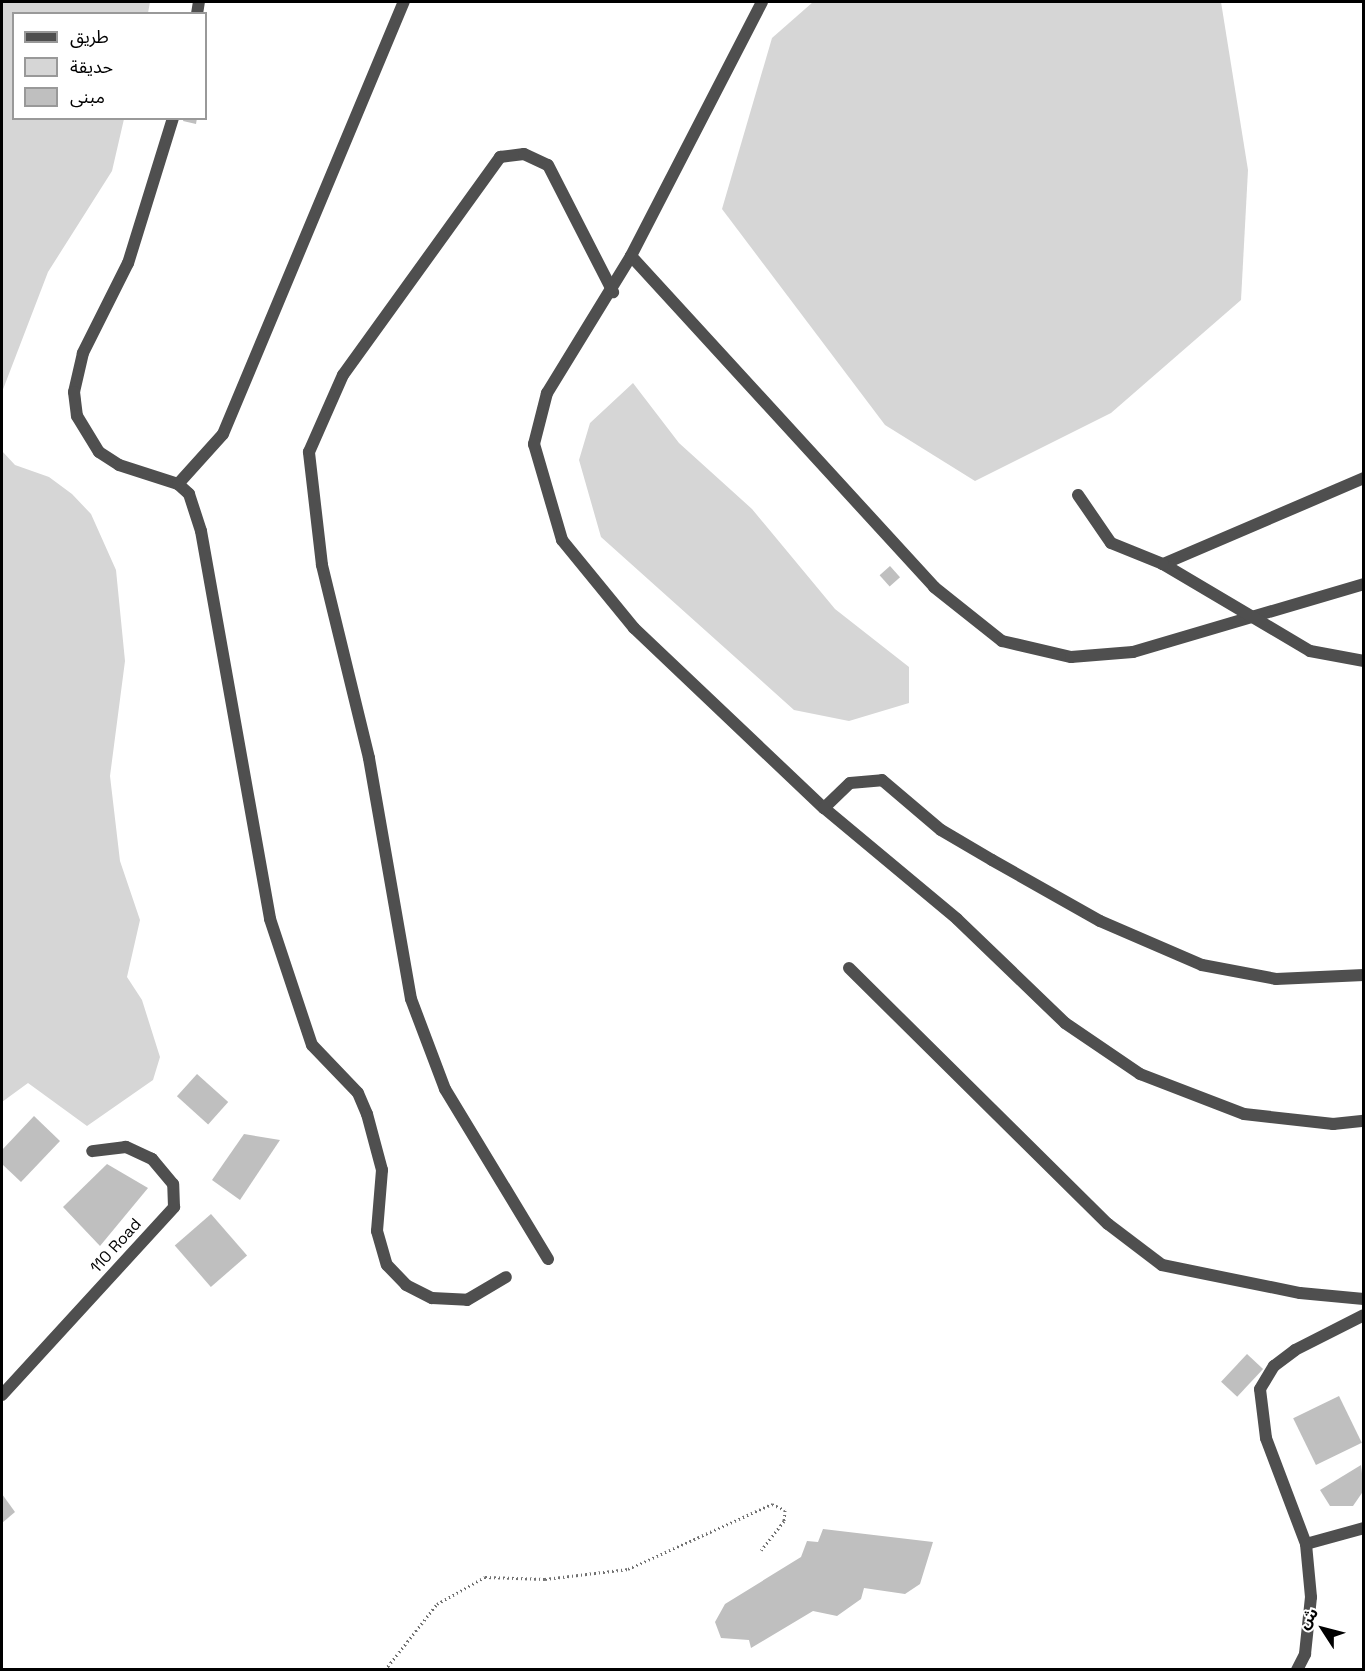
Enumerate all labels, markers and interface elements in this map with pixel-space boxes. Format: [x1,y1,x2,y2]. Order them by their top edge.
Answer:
legend [12,12,207,120]
text: طريق [70,25,109,48]
text: حديقة [70,55,113,78]
text: مبنى [70,85,105,108]
street label: 110 Road [86,1215,146,1277]
north arrow [1293,1599,1353,1659]
text: ش [1293,1603,1323,1633]

